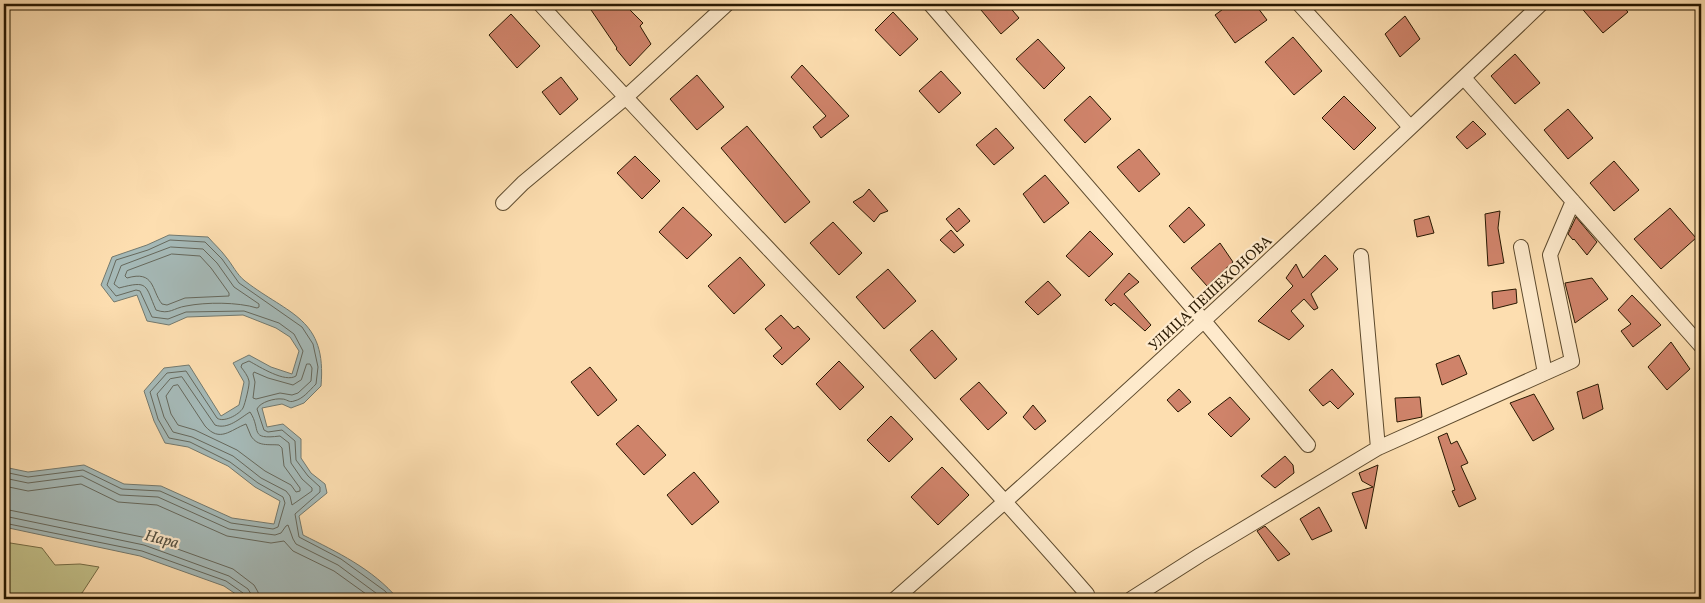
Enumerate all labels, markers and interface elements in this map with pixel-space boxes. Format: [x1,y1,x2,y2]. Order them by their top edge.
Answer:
street label: УЛИЦА ПЕШЕХОНОВА [1145,231,1278,357]
water label: Нара [142,525,181,555]

